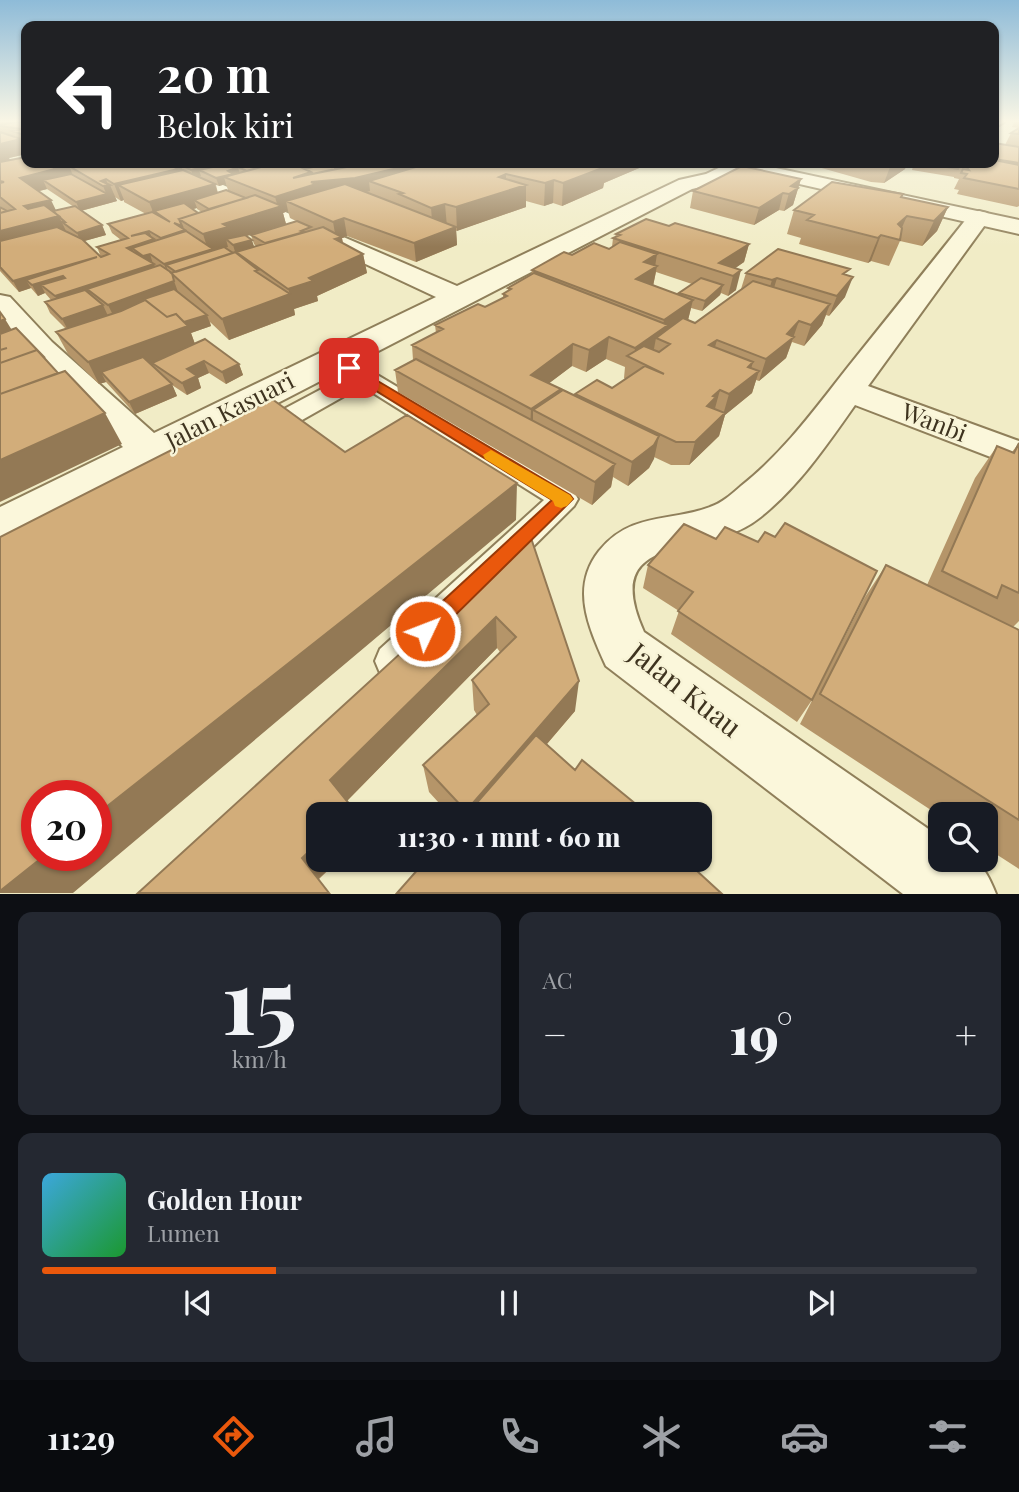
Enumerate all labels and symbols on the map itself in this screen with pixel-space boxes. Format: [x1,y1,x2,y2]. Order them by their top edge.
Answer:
pin [319,338,379,398]
street label: Jalan Kasuari [158,363,299,456]
street label: Wanbi [897,394,972,448]
position arrow [388,594,462,668]
street label: Jalan Kuau [621,633,750,744]
speed limit sign: 20 [21,780,112,871]

